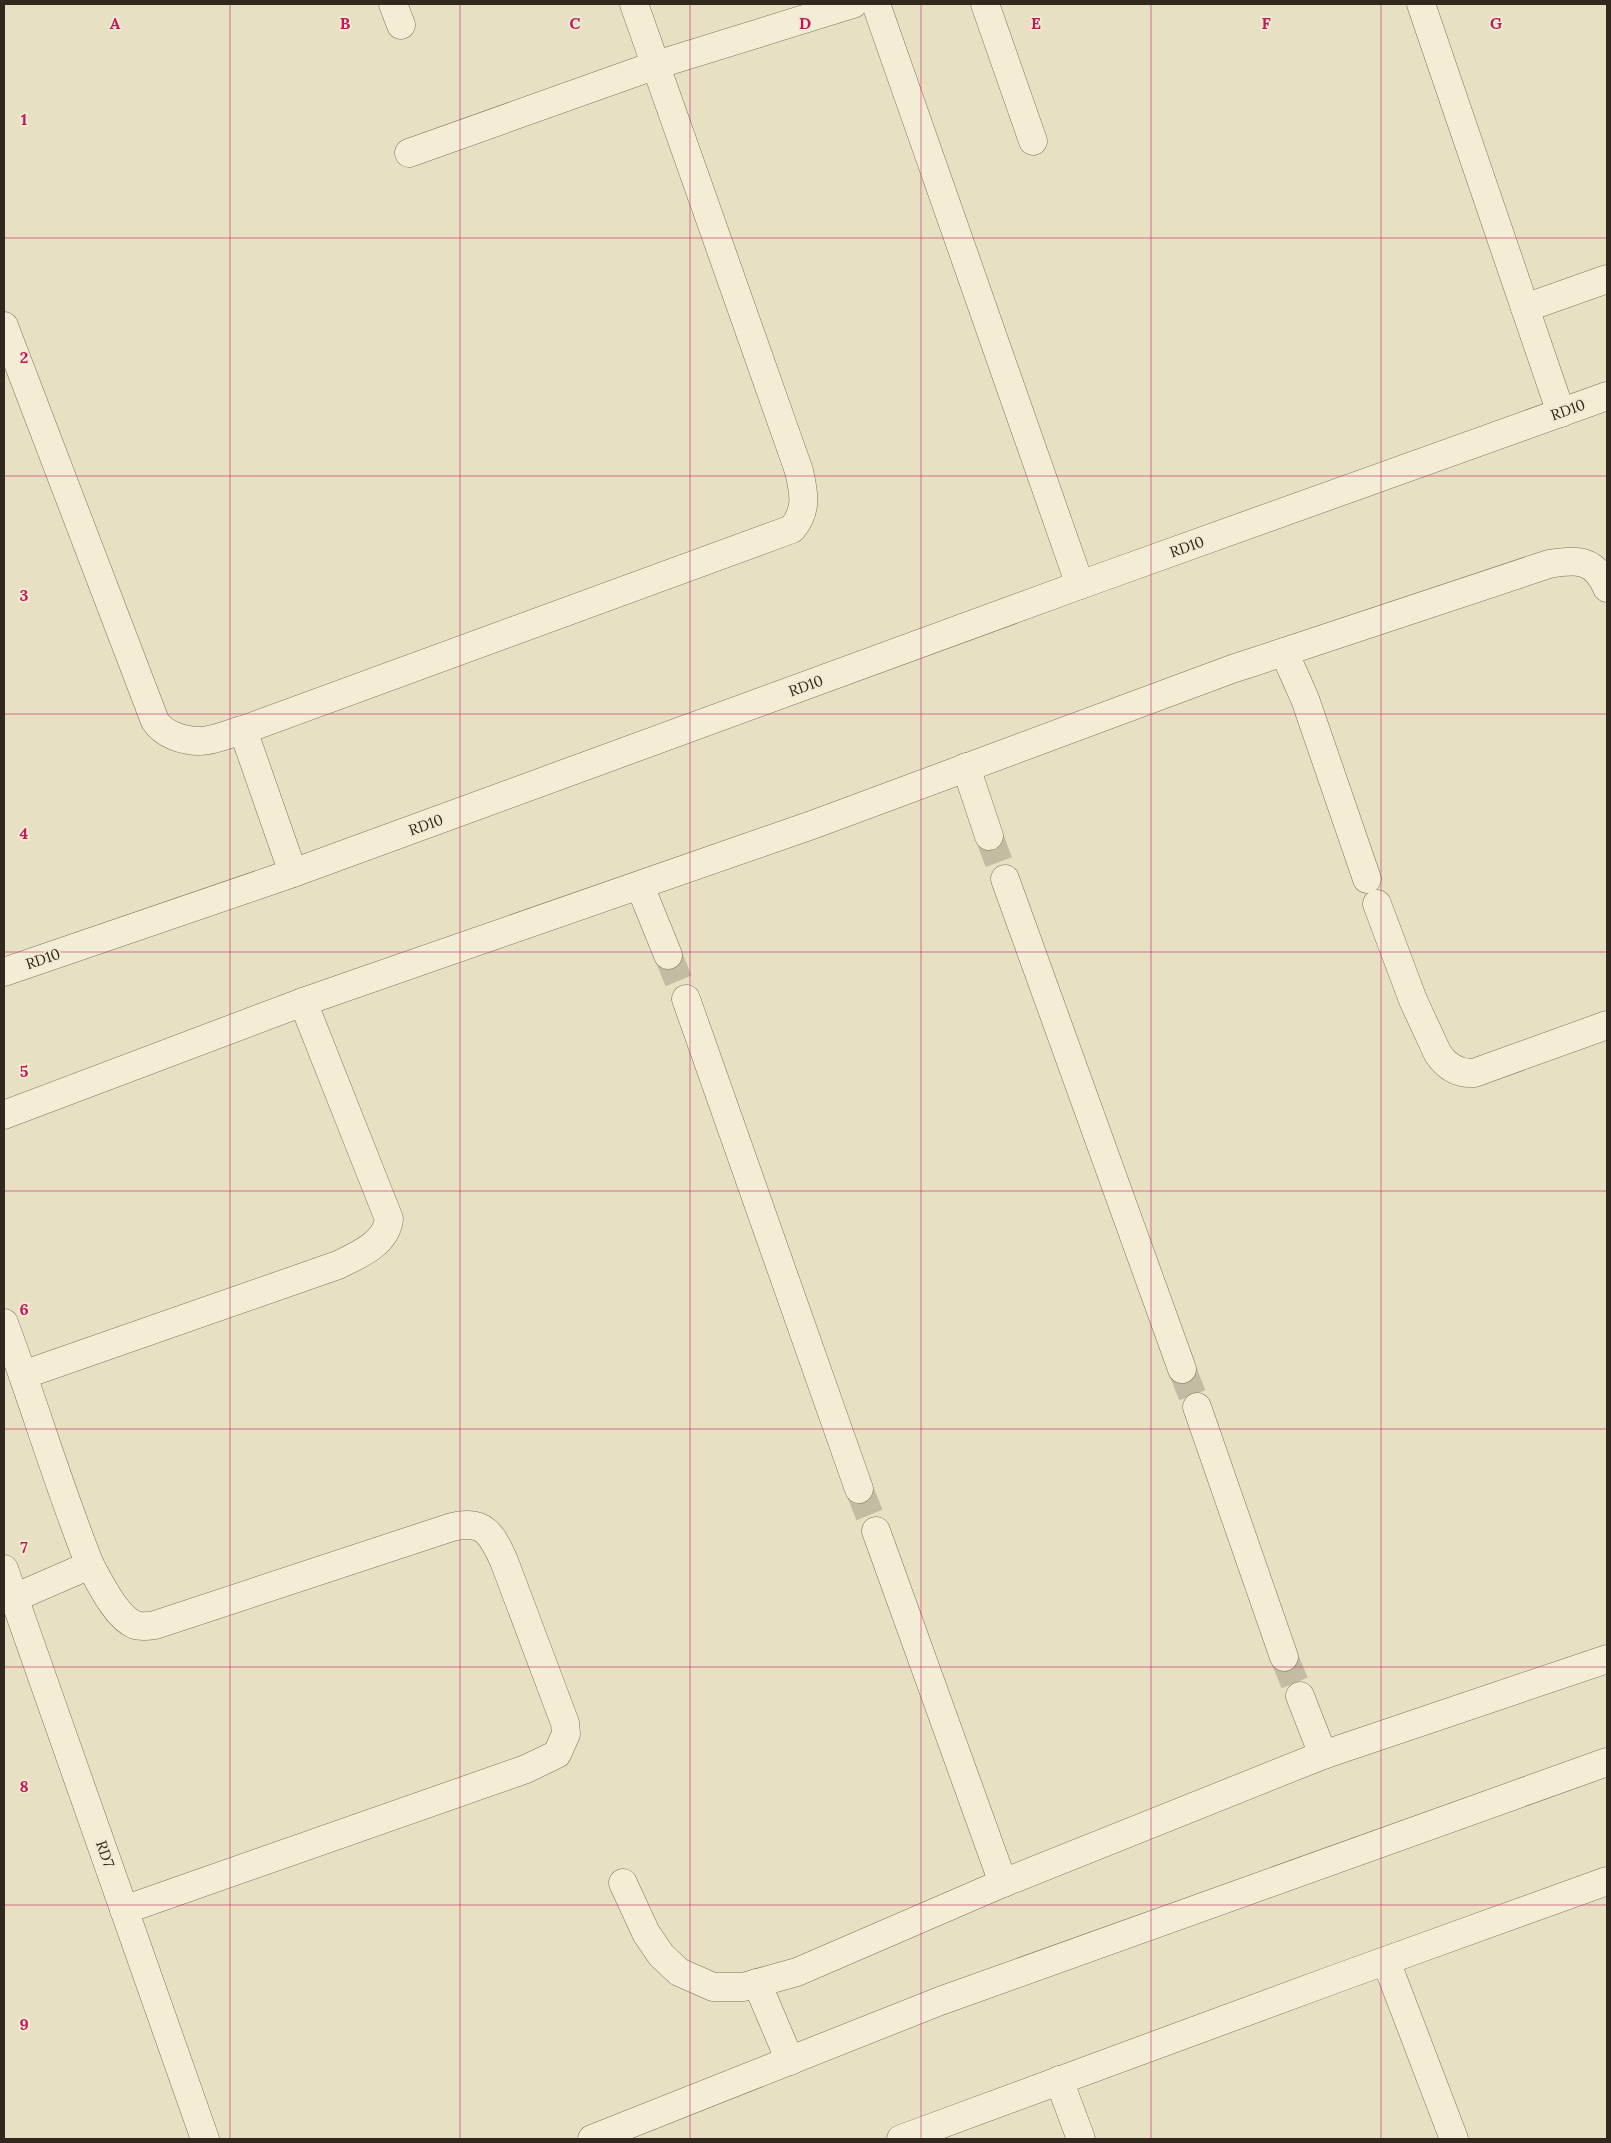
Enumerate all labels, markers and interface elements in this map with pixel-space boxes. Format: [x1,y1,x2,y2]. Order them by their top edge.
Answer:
text: A [110,13,121,33]
text: B [340,13,351,33]
text: C [569,13,581,33]
text: D [799,13,811,33]
text: E [1031,13,1041,33]
text: F [1261,13,1271,33]
text: G [1490,13,1502,33]
text: 1 [21,109,27,129]
text: 2 [20,347,28,367]
street label: RD10 [1548,395,1588,425]
street label: RD10 [1167,532,1207,562]
text: 3 [20,585,29,605]
street label: RD10 [786,671,826,701]
street label: RD10 [406,810,446,840]
text: 4 [20,823,29,843]
street label: RD10 [23,944,63,973]
text: 5 [20,1061,29,1081]
text: 6 [19,1299,29,1319]
text: 7 [20,1537,28,1557]
text: 8 [19,1776,29,1796]
street label: RD7 [92,1838,119,1870]
text: 9 [19,2014,29,2034]

